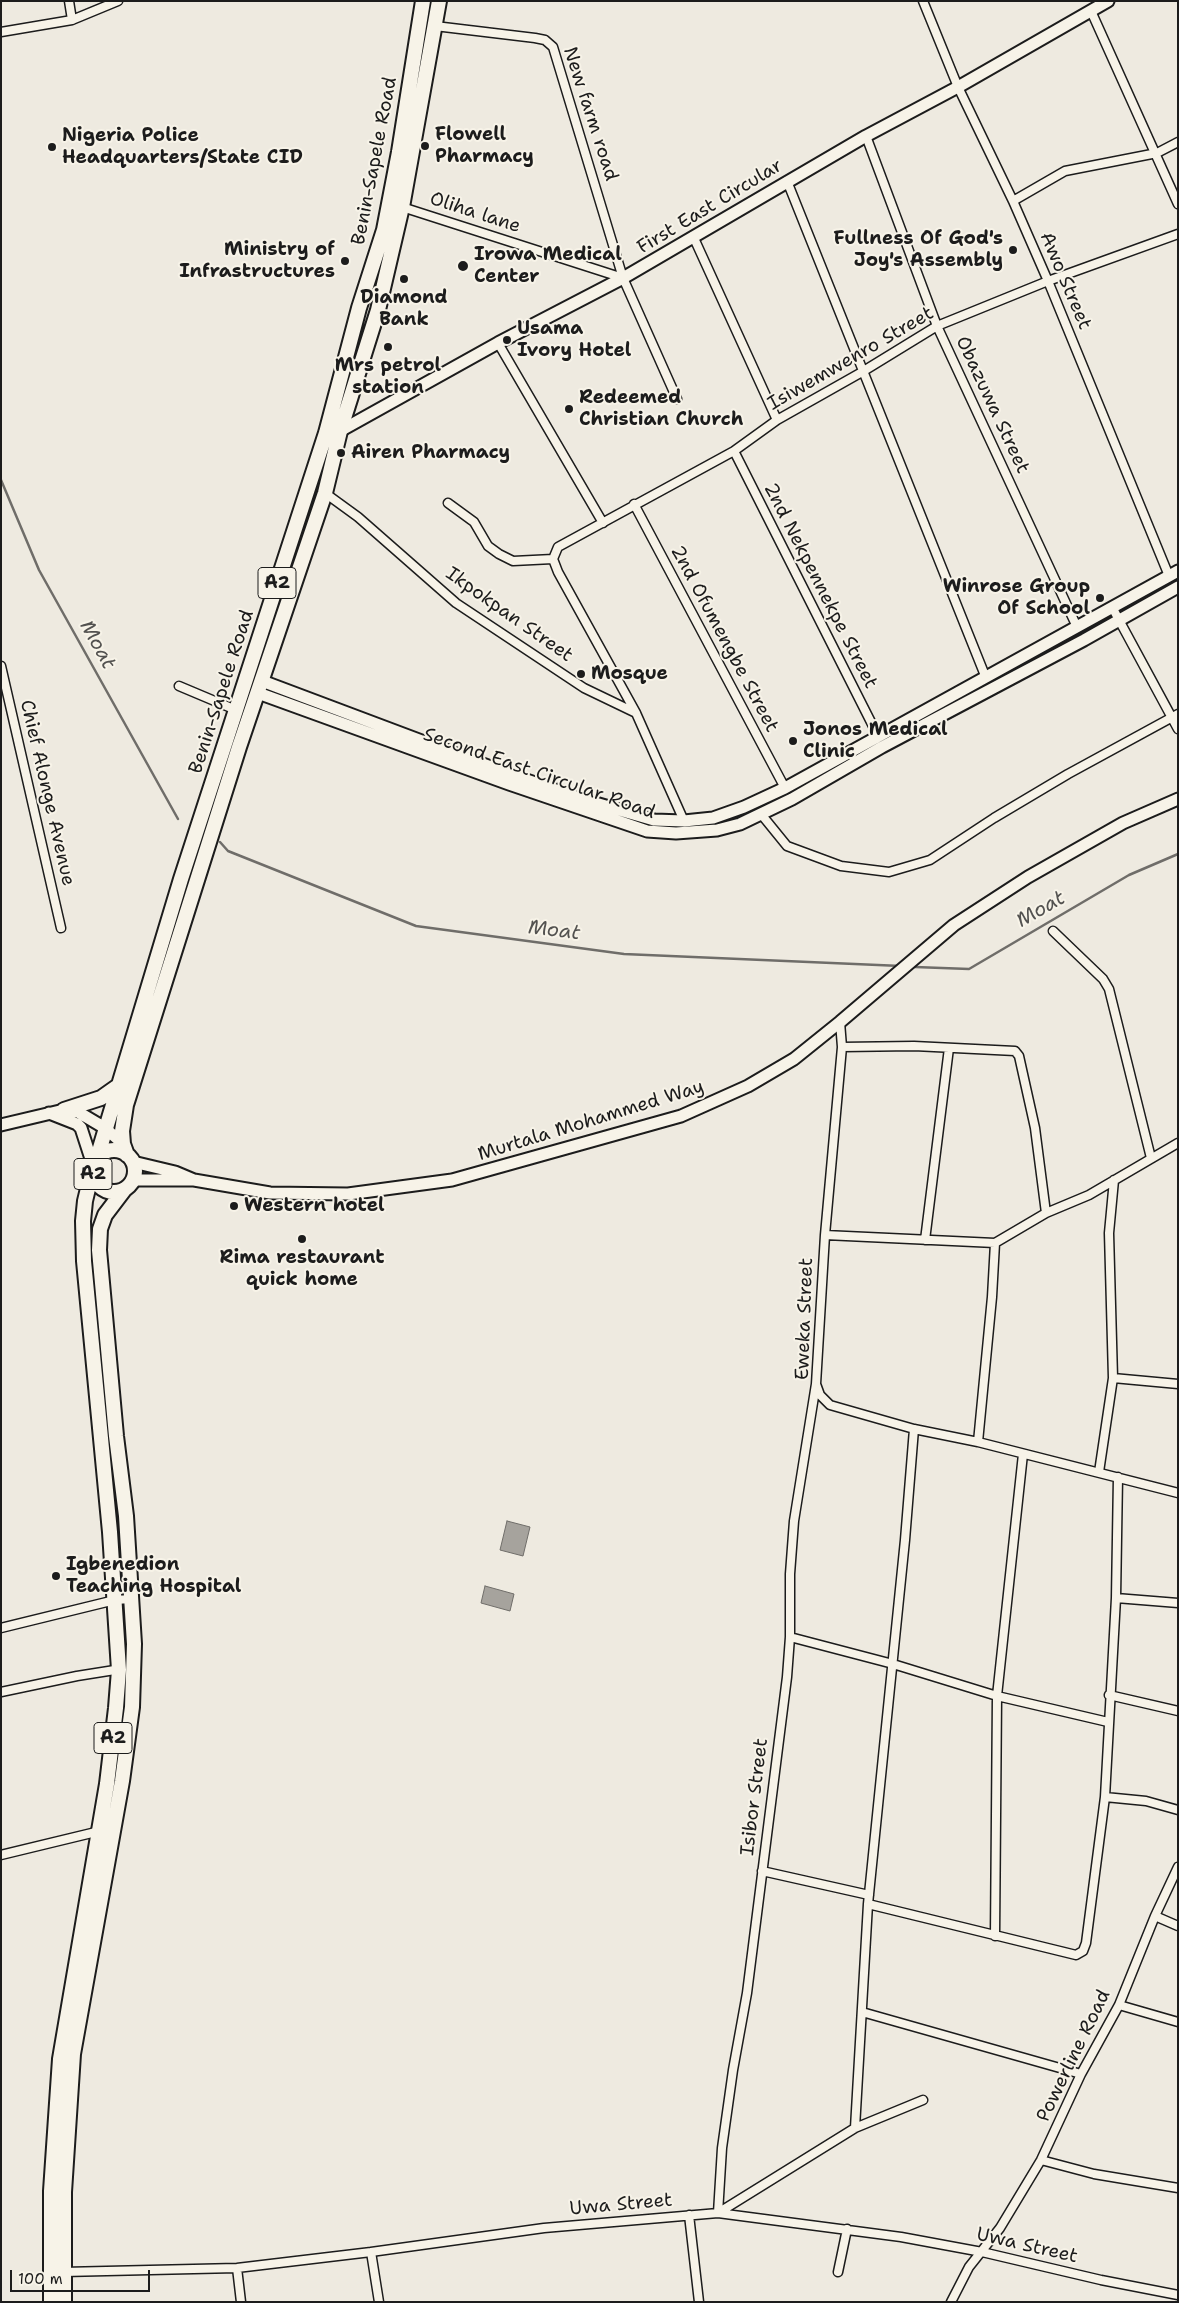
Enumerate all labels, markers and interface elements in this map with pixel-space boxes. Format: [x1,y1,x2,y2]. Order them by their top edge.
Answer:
street label: New farm road [558,44,622,184]
street label: Benin-Sapele Road [348,75,402,247]
place label: Flowell Pharmacy [435,124,534,168]
place label: Nigeria Police Headquarters/State CID [62,125,303,169]
marker: Flowell Pharmacy [419,140,431,152]
marker: Nigeria Police Headquarters/State CID [46,141,58,153]
street label: First East Circular [633,155,787,259]
street label: Oliha lane [427,188,523,238]
place label: Fullness Of God's Joy's Assembly [834,228,1003,272]
street label: Awo Street [1034,229,1096,333]
place label: Ministry of Infrastructures [179,239,335,283]
place label: Irowa Medical Center [474,244,622,288]
marker: Fullness Of God's Joy's Assembly [1007,244,1019,256]
marker: Ministry of Infrastructures [339,255,351,267]
marker: Irowa Medical Center [456,259,470,273]
marker: Diamond Bank [398,273,410,285]
place label: Diamond Bank [360,287,448,331]
street label: Isiwemwenro Street [764,302,938,416]
place label: Usama Ivory Hotel [517,318,631,362]
street label: Obazuwa Street [950,333,1034,477]
marker: Usama Ivory Hotel [501,334,513,346]
marker: Mrs petrol station [382,341,394,353]
place label: Mrs petrol station [335,355,441,399]
place label: Redeemed Christian Church [579,387,743,431]
marker: Redeemed Christian Church [563,403,575,415]
place label: Airen Pharmacy [351,442,510,464]
marker: Airen Pharmacy [335,447,347,459]
street label: 2nd Nekpennekpe Street [758,479,882,693]
street label: 2nd Ofumengbe Street [665,542,783,736]
street label: Ikpokpan Street [441,563,577,667]
road number: A2 [258,568,296,598]
place label: Winrose Group Of School [943,576,1090,620]
marker: Winrose Group Of School [1094,592,1106,604]
street label: Benin-Sapele Road [185,607,259,777]
water label: Moat [74,616,120,674]
place label: Mosque [591,663,668,685]
marker: Mosque [575,668,587,680]
street label: Chief Alonge Avenue [15,698,79,888]
place label: Jonos Medical Clinic [803,719,948,763]
street label: Second East Circular Road [420,724,658,824]
marker: Jonos Medical Clinic [787,735,799,747]
water label: Moat [1012,887,1070,933]
water label: Moat [527,916,581,946]
street label: Murtala Mohammed Way [475,1076,707,1166]
road number: A2 [74,1158,112,1190]
place label: Western hotel [244,1195,385,1217]
marker: Western hotel [228,1200,240,1212]
marker: Rima restaurant quick home [296,1233,308,1245]
place label: Rima restaurant quick home [220,1247,384,1291]
street label: Eweka Street [791,1257,819,1381]
place label: Igbenedion Teaching Hospital [66,1554,241,1598]
marker: Igbenedion Teaching Hospital [50,1570,62,1582]
road number: A2 [94,1722,132,1754]
street label: Isibor Street [736,1737,774,1857]
street label: Powerline Road [1032,1986,1116,2126]
street label: Uwa Street [569,2189,673,2221]
street label: Uwa Street [974,2223,1080,2269]
scale bar [12,2260,152,2292]
text: 100 m [18,2269,63,2289]

